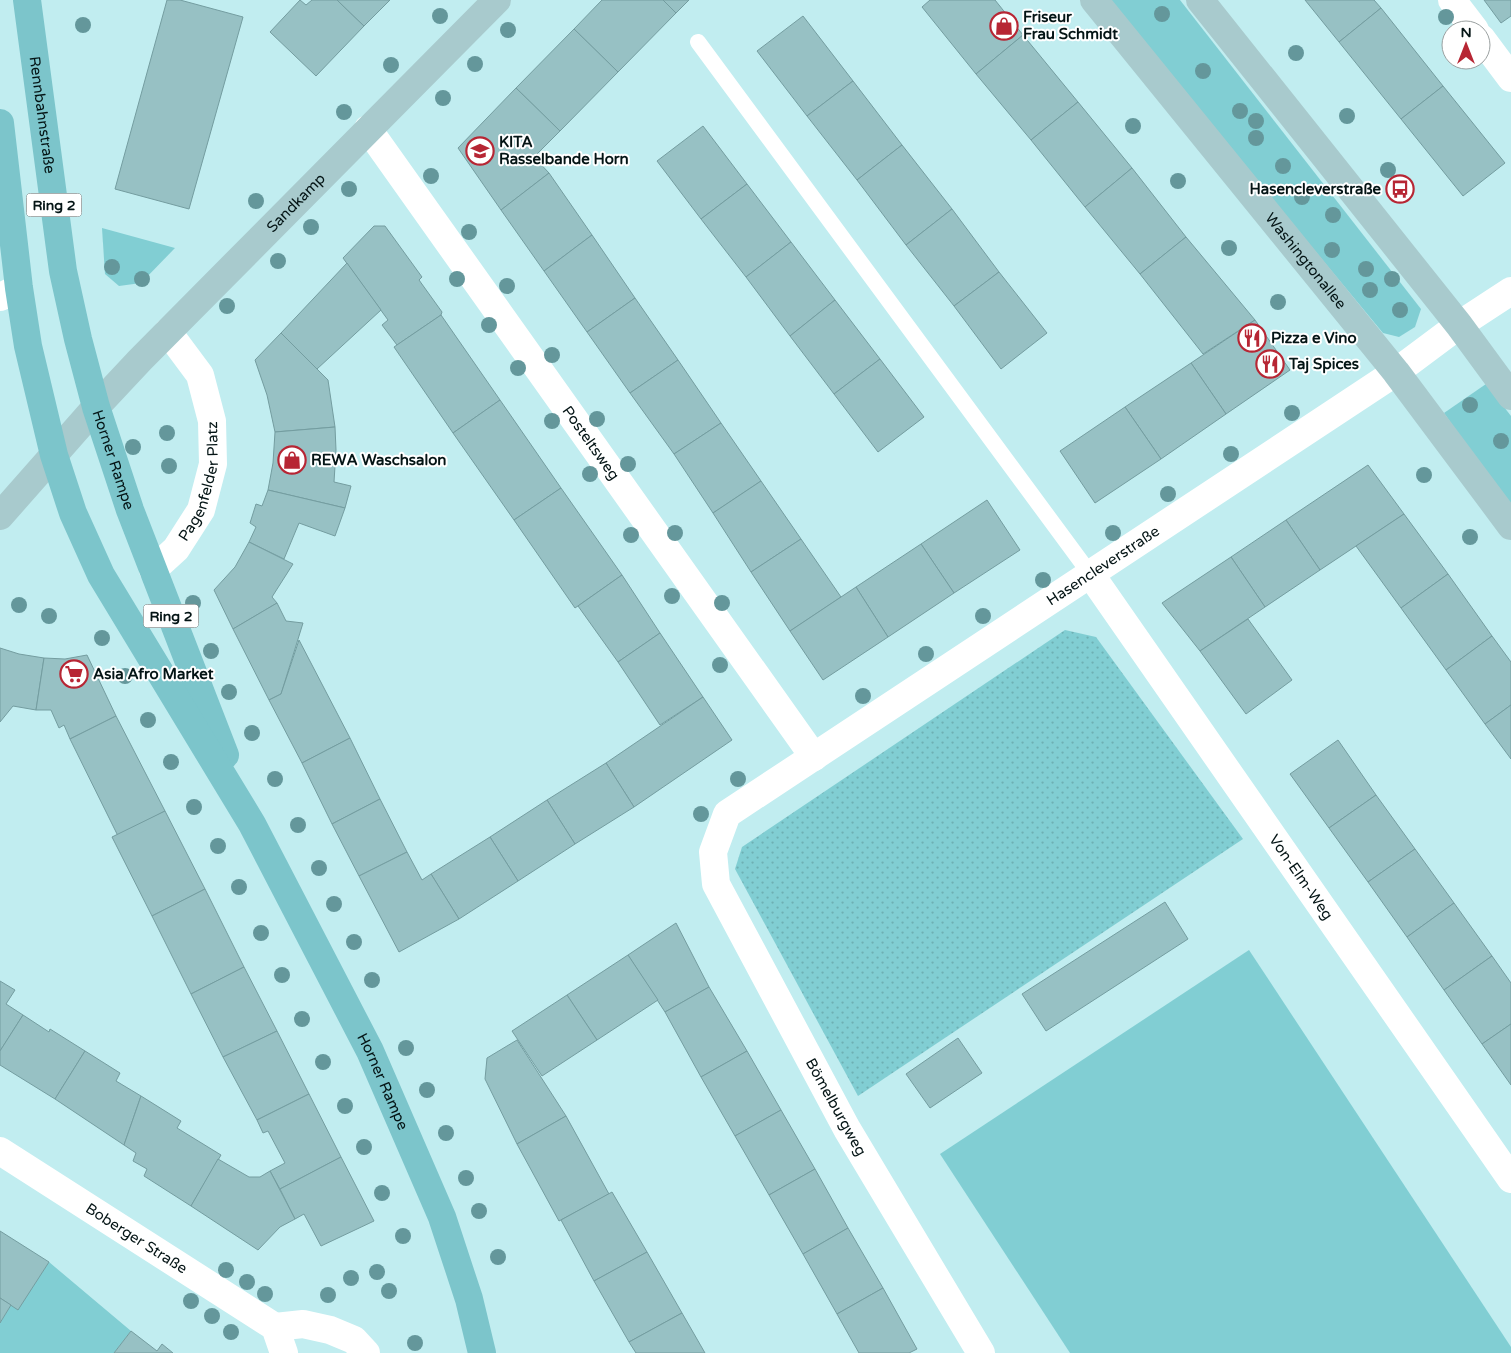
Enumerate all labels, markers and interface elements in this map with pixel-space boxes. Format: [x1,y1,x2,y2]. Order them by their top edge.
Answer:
place label: Friseur Frau Schmidt [1023,8,1118,43]
shop icon: Friseur Frau Schmidt [989,11,1019,41]
north arrow [1441,20,1491,70]
text: N [1460,24,1472,41]
street label: Rennbahnstraße [26,55,59,175]
place label: KITA Rasselbande Horn [499,133,629,168]
school or university icon: KITA Rasselbande Horn [465,136,495,166]
street label: Sandkamp [263,169,329,236]
bus stop icon: Hasencleverstraße [1385,174,1415,204]
place label: Hasencleverstraße [1250,180,1382,198]
road number: Ring 2 [27,194,82,216]
street label: Washingtonallee [1261,209,1350,313]
restaurant icon: Pizza e Vino [1237,323,1267,353]
place label: Pizza e Vino [1271,329,1357,347]
restaurant icon: Taj Spices [1255,349,1285,379]
place label: Taj Spices [1288,355,1359,374]
street label: Posteltsweg [558,402,623,483]
street label: Horner Rampe [89,408,138,512]
street label: Pagenfelder Platz [174,421,222,544]
shop icon: REWA Waschsalon [277,445,307,475]
place label: REWA Waschsalon [311,451,446,469]
street label: Hasencleverstraße [1043,522,1163,609]
road number: Ring 2 [144,604,198,628]
supermarket icon: Asia Afro Market [59,659,89,689]
place label: Asia Afro Market [93,665,214,683]
street label: Von-Elm-Weg [1265,831,1337,923]
street label: Horner Rampe [353,1030,412,1133]
street label: Bömelburgweg [802,1055,870,1159]
street label: Boberger Straße [82,1199,191,1277]

